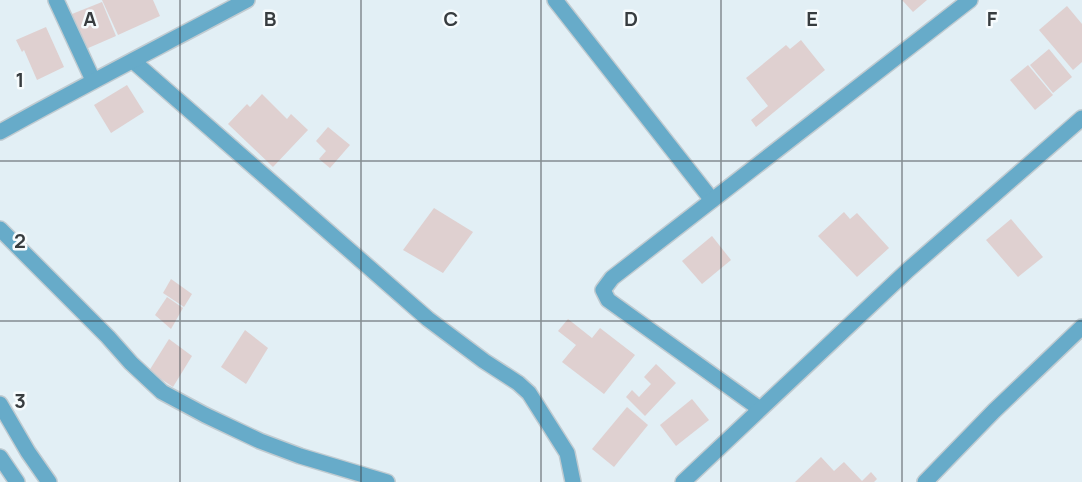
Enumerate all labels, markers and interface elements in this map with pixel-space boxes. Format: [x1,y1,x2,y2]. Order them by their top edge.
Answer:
text: A [83,5,97,32]
text: B [264,5,277,32]
text: C [444,5,458,32]
text: D [624,5,638,32]
text: E [806,5,818,32]
text: F [987,5,998,32]
text: 1 [16,66,24,93]
text: 2 [14,227,26,254]
text: 3 [14,387,26,414]

